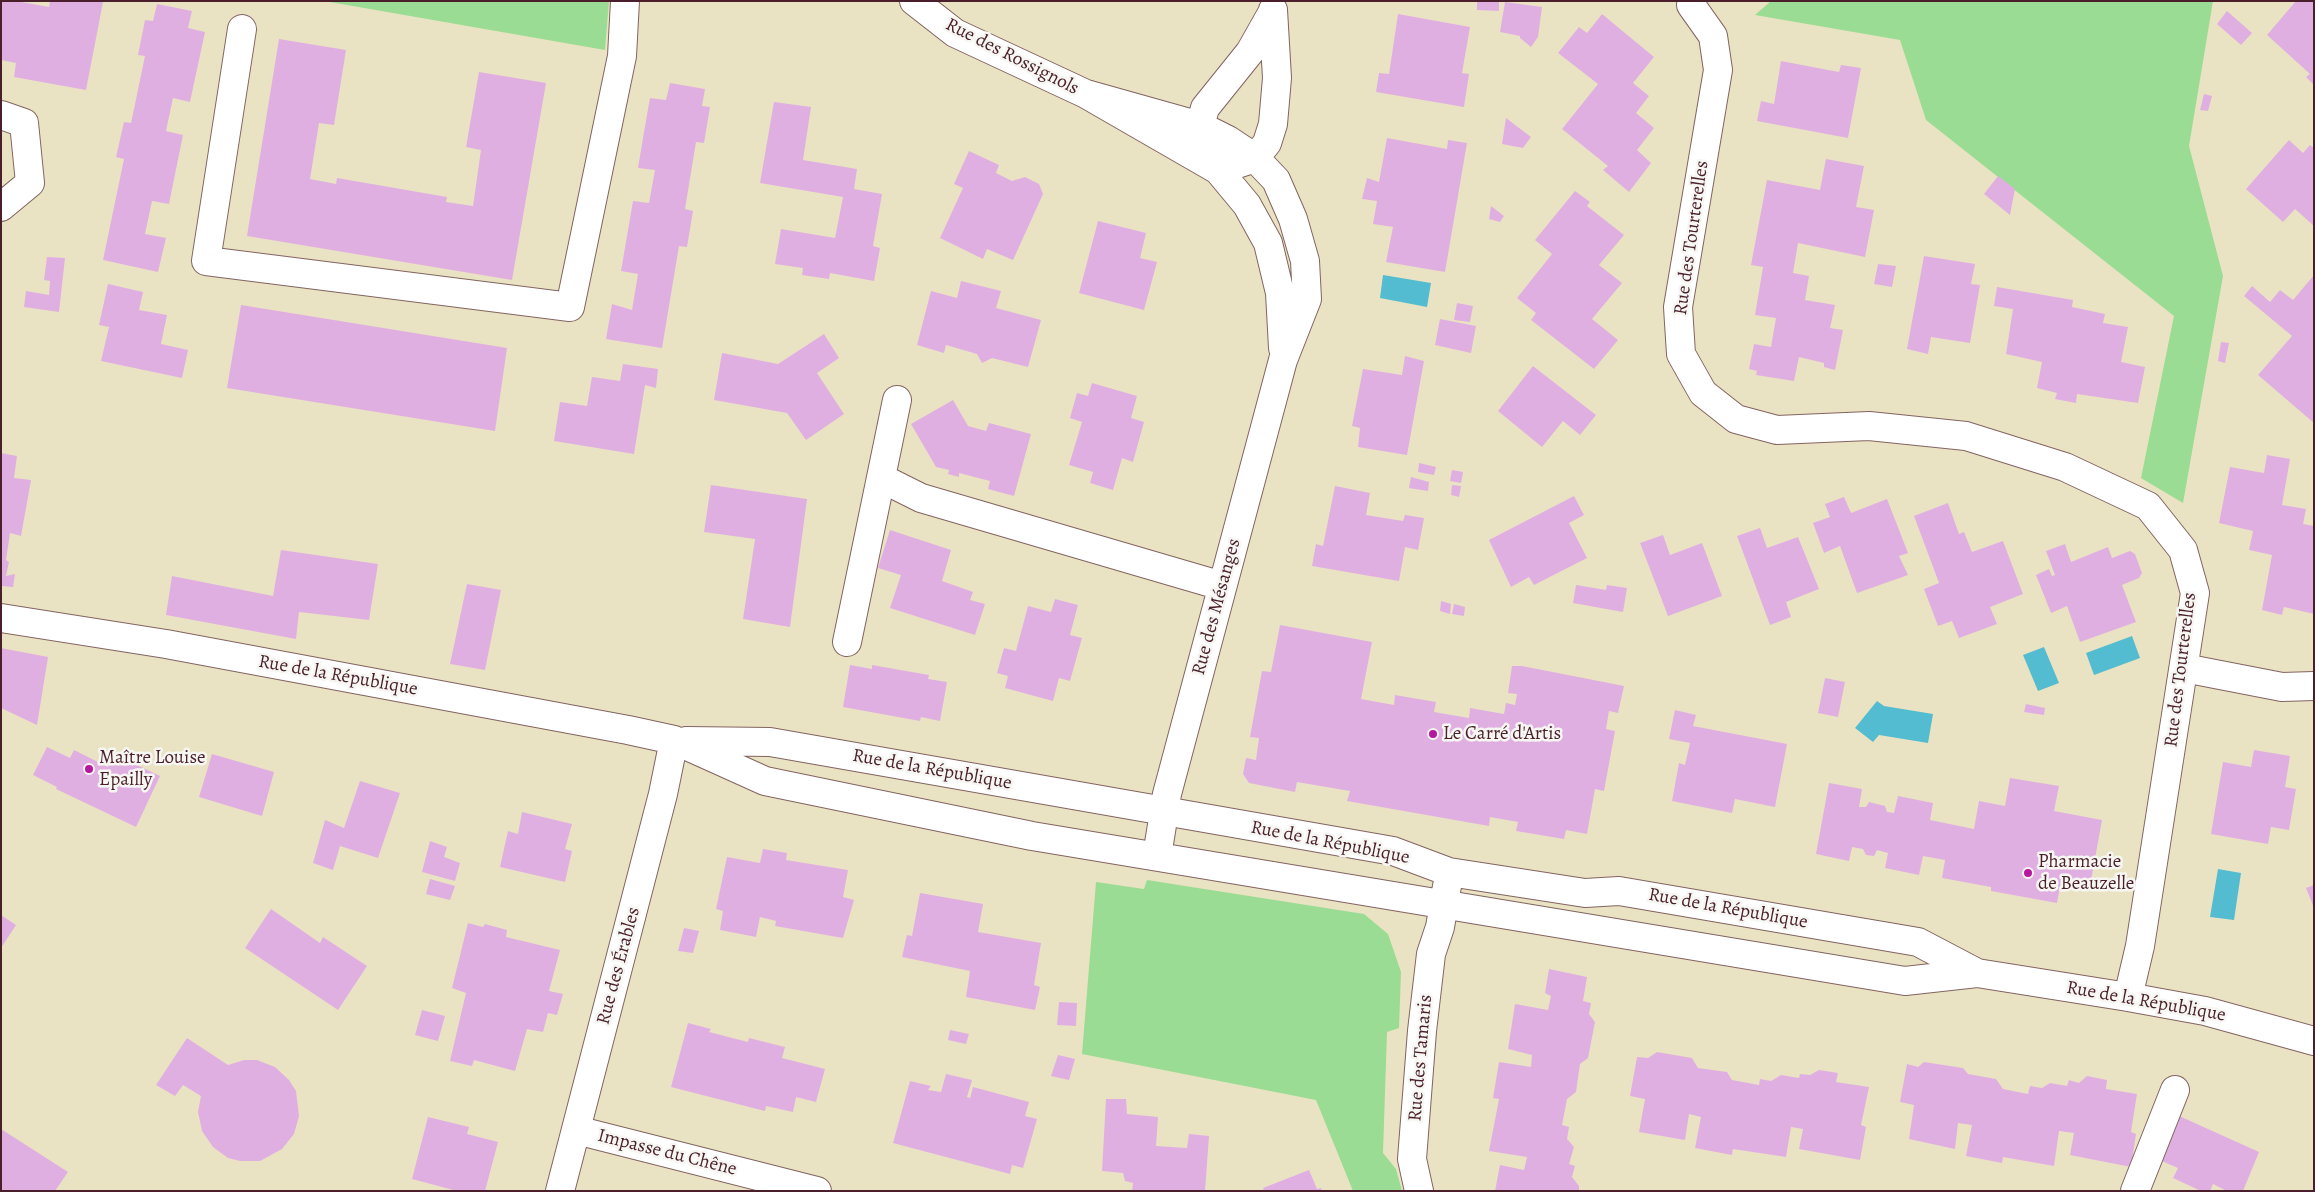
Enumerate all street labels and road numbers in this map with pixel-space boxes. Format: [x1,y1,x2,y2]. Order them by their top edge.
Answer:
street label: Rue des Rossignols [942,14,1082,100]
street label: Rue des Tourterelles [1670,159,1714,317]
street label: Rue des Mésanges [1188,536,1246,678]
street label: Rue des Tourterelles [2160,591,2202,749]
street label: Rue de la République [257,651,419,701]
street label: Rue de la République [851,745,1013,795]
street label: Rue de la République [1249,816,1411,870]
street label: Rue de la République [1647,884,1809,934]
street label: Rue des Érables [592,905,646,1027]
street label: Rue de la République [2065,977,2227,1027]
street label: Rue des Tamaris [1404,994,1438,1122]
street label: Impasse du Chêne [595,1125,739,1181]

